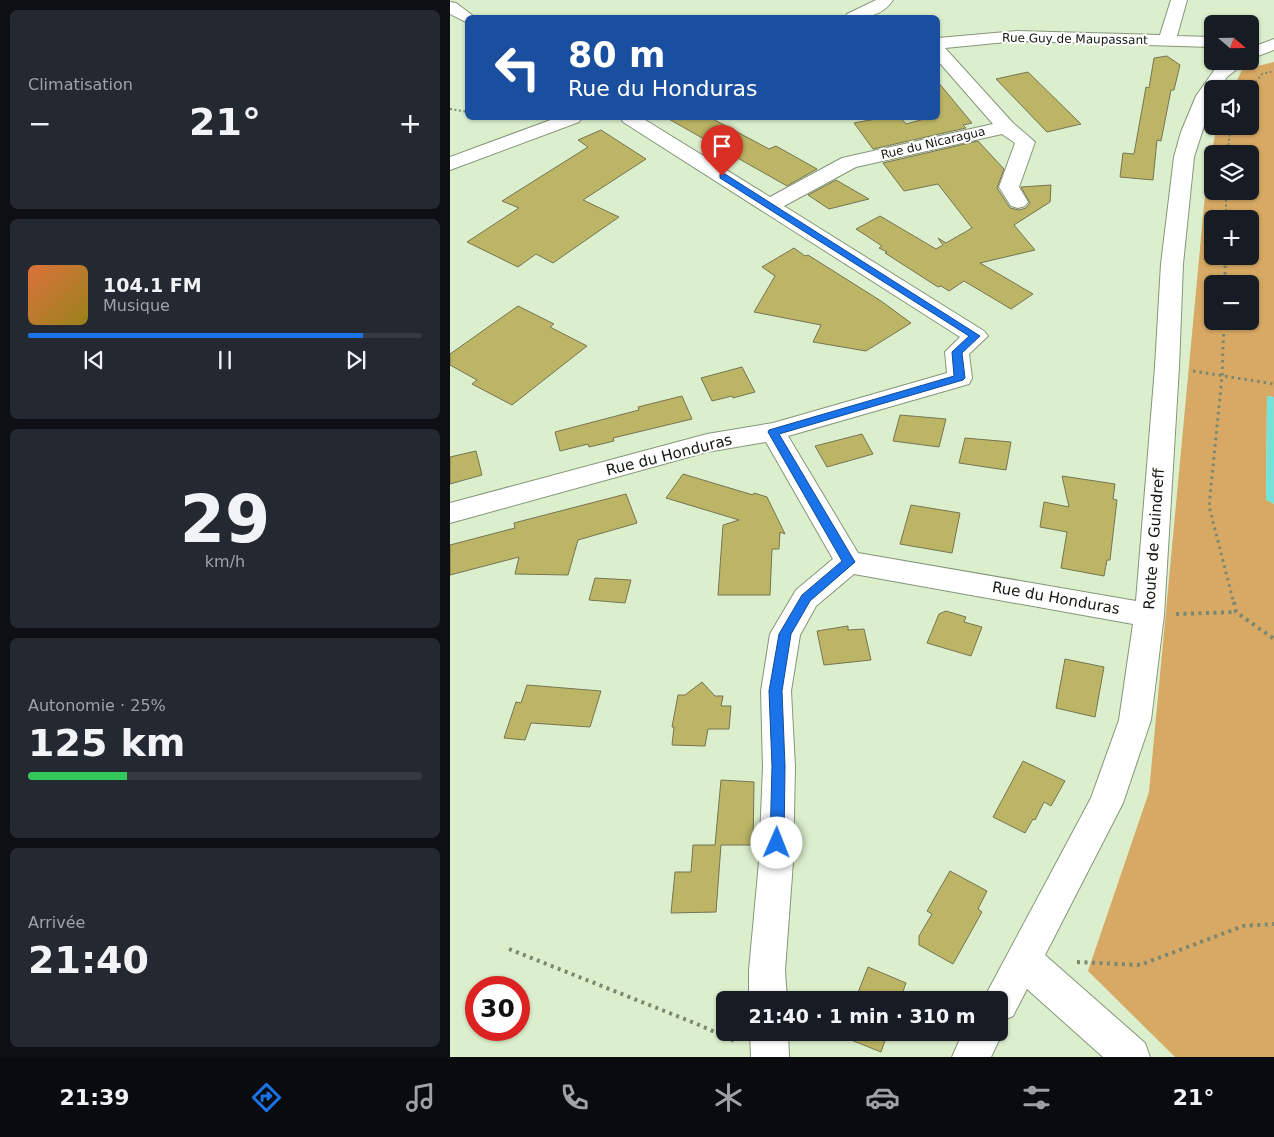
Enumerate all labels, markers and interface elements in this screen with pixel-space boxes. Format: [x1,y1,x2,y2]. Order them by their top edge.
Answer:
north arrow [1204,15,1259,70]
map controls [1204,15,1259,330]
street label: Rue Guy de Maupassant [1002,31,1148,47]
icon: left [485,35,550,100]
text: 80 m [568,35,665,75]
text: Climatisation [28,75,133,94]
text: Rue du Honduras [568,76,758,101]
button: sound [1204,80,1259,135]
text: 21° [189,100,261,144]
text: − [28,107,51,140]
text: + [399,107,422,140]
street label: Rue du Nicaragua [879,124,987,162]
pin [701,125,743,176]
icon: arrive [708,132,736,160]
button: layers [1204,145,1259,200]
button: + [1204,210,1259,265]
text: 104.1 FM [103,274,202,296]
button: − [1204,275,1259,330]
text: Musique [103,296,170,315]
icon: previous [80,346,108,374]
icon: pause [211,346,239,374]
icon: next [342,346,370,374]
street label: Rue du Honduras [604,431,734,479]
street label: Route de Guindreff [1140,467,1168,610]
text: 29 [180,482,270,557]
text: km/h [205,552,245,571]
street label: Rue du Honduras [991,578,1121,618]
text: Autonomie · 25% [28,696,166,715]
text: 125 km [28,721,185,765]
position arrow [750,816,802,868]
text: Arrivée [28,913,85,932]
text: 21:40 [28,938,149,982]
speed limit sign: 30 [465,976,530,1041]
text: 21:40 · 1 min · 310 m [748,1005,976,1027]
icon: directions [249,1080,284,1115]
icon: music [403,1080,438,1115]
icon: phone [557,1080,592,1115]
icon: climate [711,1080,746,1115]
icon: car [865,1080,900,1115]
icon: filters [1019,1080,1054,1115]
text: 21:39 [60,1085,130,1110]
text: 21° [1173,1085,1214,1110]

